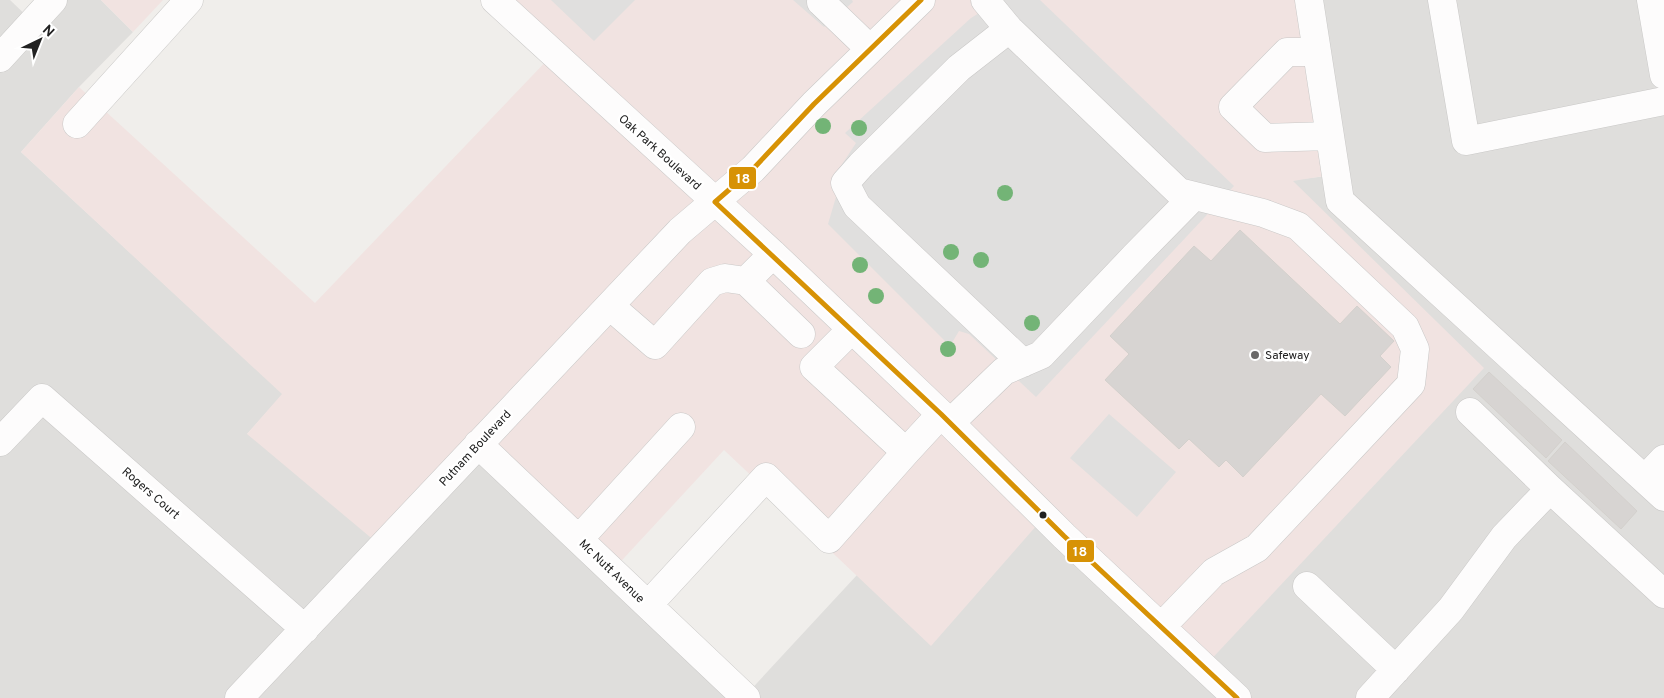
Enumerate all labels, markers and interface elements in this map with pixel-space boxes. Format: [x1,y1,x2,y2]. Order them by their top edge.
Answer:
north arrow [15,15,65,65]
text: N [38,22,57,41]
street label: Oak Park Boulevard [615,111,704,194]
line badge: 18 [728,166,757,190]
text: 18 [736,171,750,188]
place label: Safeway [1265,348,1310,364]
marker: Safeway [1249,349,1261,361]
street label: Putnam Boulevard [436,407,515,490]
street label: Rogers Court [118,464,183,523]
unlabelled marker [1038,510,1048,520]
street label: Mc Nutt Avenue [575,536,647,607]
line badge: 18 [1066,539,1095,563]
text: 18 [1073,544,1087,561]

